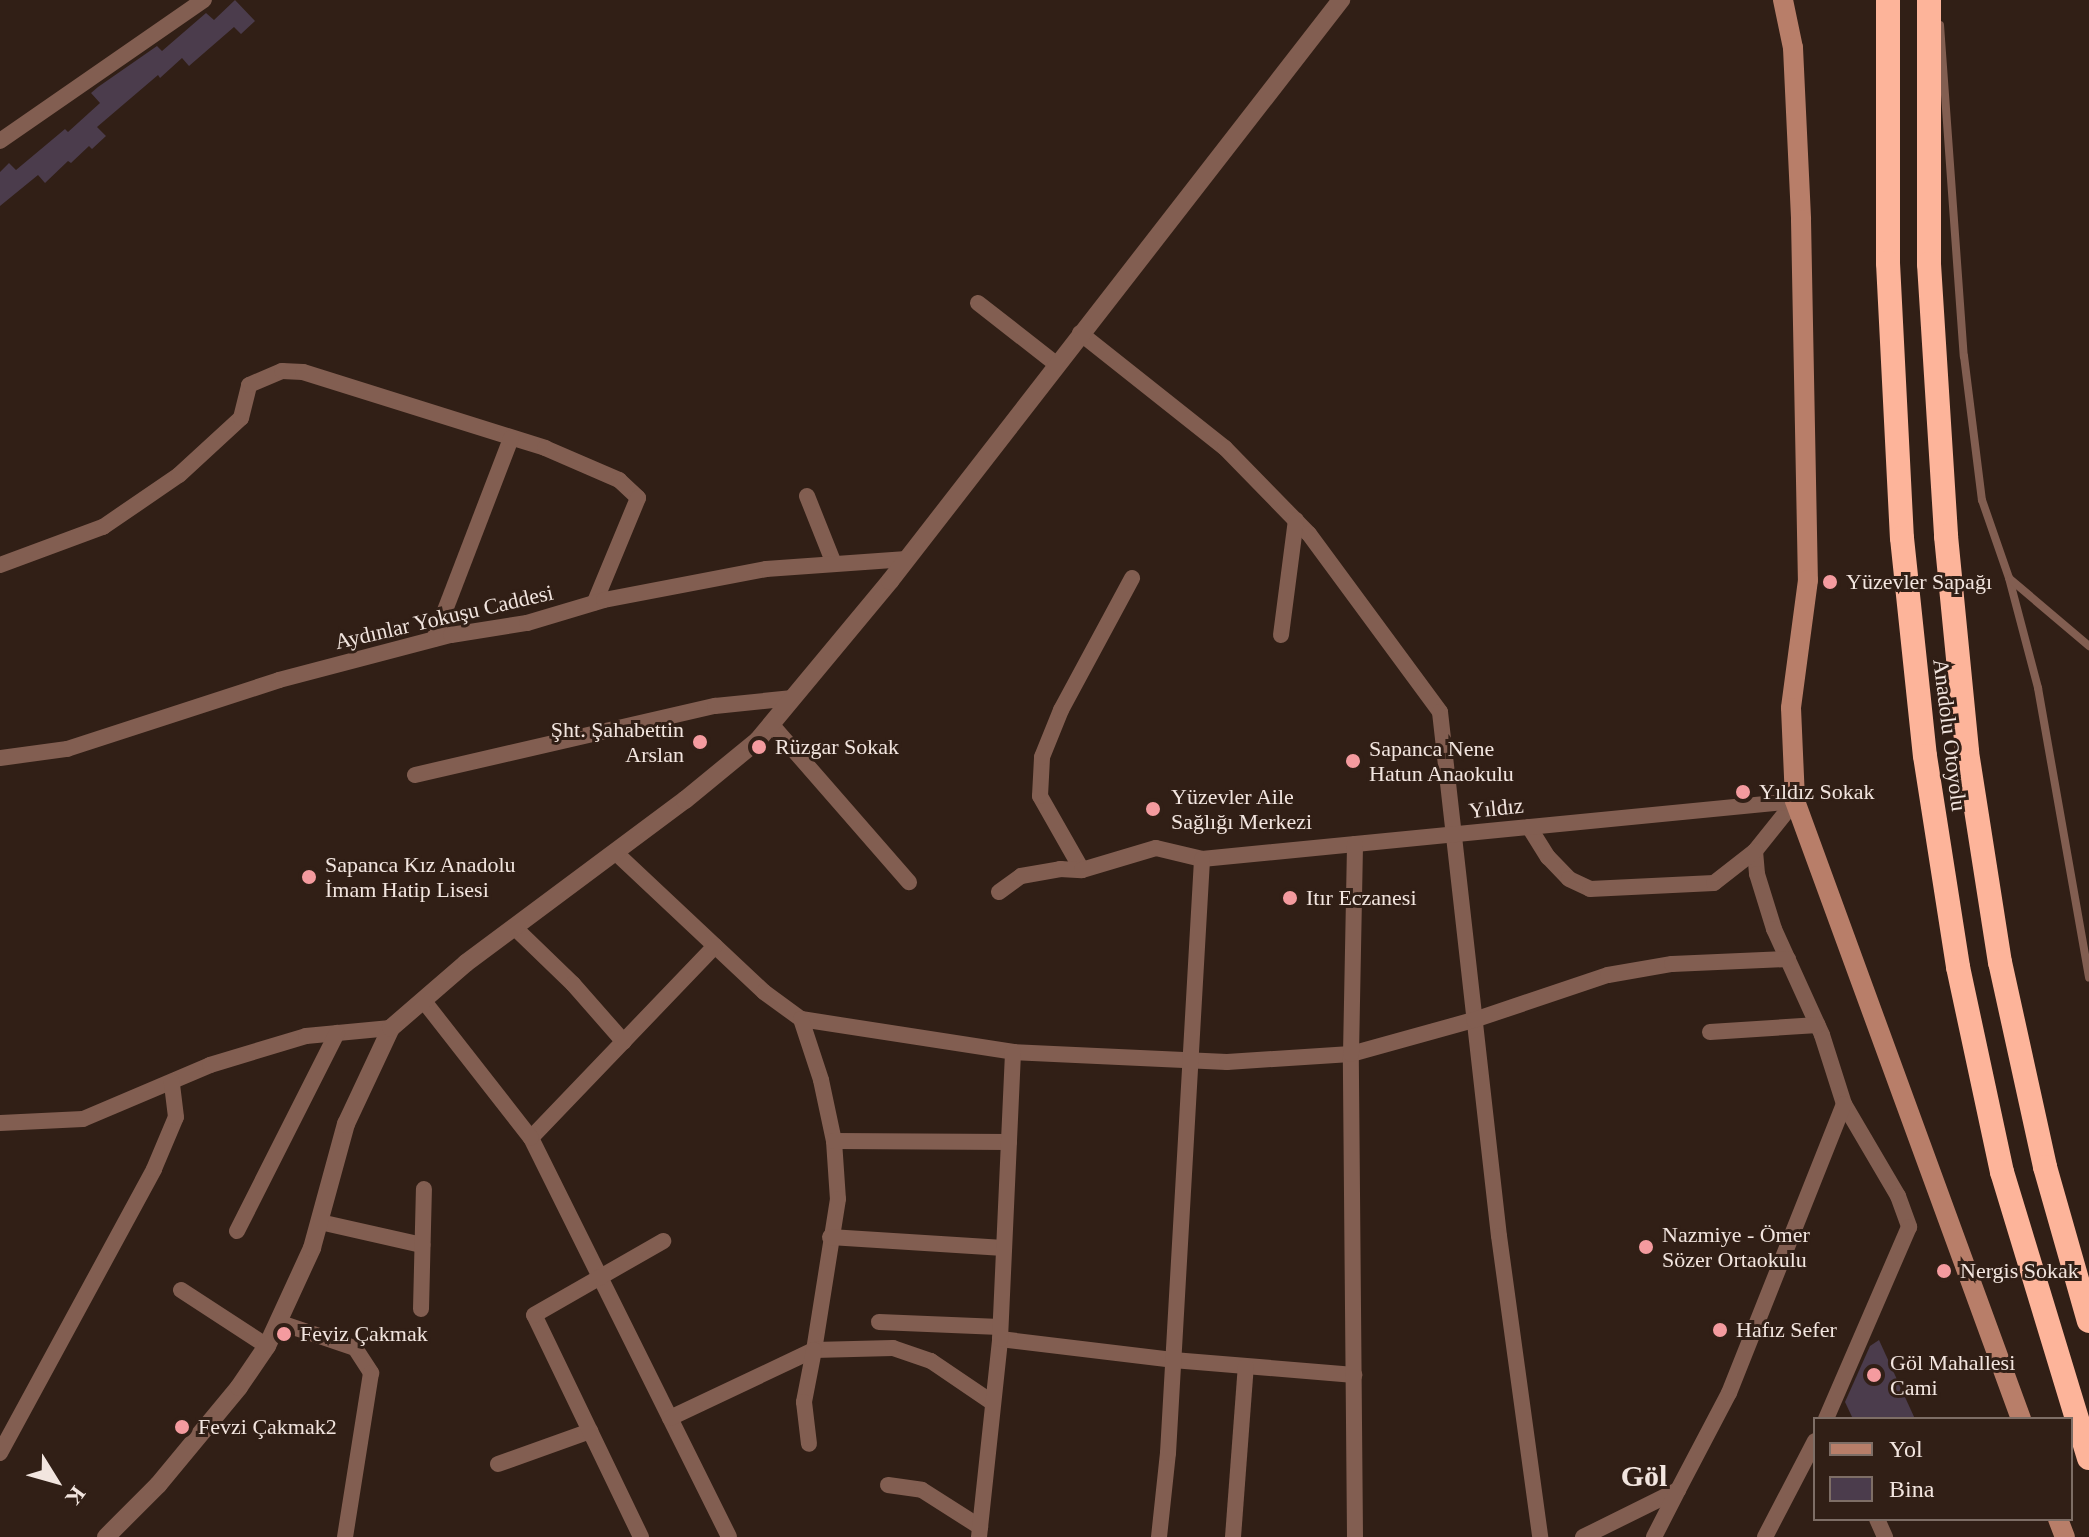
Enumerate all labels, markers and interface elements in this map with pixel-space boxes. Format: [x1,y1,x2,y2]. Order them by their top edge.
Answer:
place label: Yüzevler Sapağı [1846,569,1992,595]
marker: Yüzevler Sapağı [1821,573,1839,591]
street label: Aydınlar Yokuşu Caddesi [332,579,556,655]
street label: Anadolu Otoyolu [1928,657,1972,813]
place label: Şht. Şahabettin Arslan [551,716,684,768]
marker: Şht. Şahabettin Arslan [691,733,709,751]
place label: Rüzgar Sokak [775,734,899,760]
place label: Sapanca Nene Hatun Anaokulu [1369,735,1515,786]
marker: Rüzgar Sokak [750,738,768,756]
marker: Sapanca Nene Hatun Anaokulu [1344,752,1362,770]
place label: Yıldız Sokak [1759,779,1874,805]
place label: Yüzevler Aile Sağlığı Merkezi [1171,783,1312,834]
marker: Yıldız Sokak [1734,783,1752,801]
street label: Yıldız [1467,792,1525,824]
marker: Yüzevler Aile Sağlığı Merkezi [1142,798,1164,820]
place label: Sapanca Kız Anadolu İmam Hatip Lisesi [325,851,517,902]
marker: Sapanca Kız Anadolu İmam Hatip Lisesi [300,868,318,886]
place label: Itır Eczanesi [1306,885,1417,911]
marker: Itır Eczanesi [1281,889,1299,907]
place label: Nazmiye - Ömer Sözer Ortaokulu [1662,1221,1810,1272]
marker: Nazmiye - Ömer Sözer Ortaokulu [1637,1238,1655,1256]
place label: Nergis Sokak [1960,1258,2079,1284]
marker: Nergis Sokak [1935,1262,1953,1280]
place label: Hafız Sefer [1736,1317,1837,1343]
place label: Feviz Çakmak [300,1321,428,1347]
marker: Hafız Sefer [1711,1321,1729,1339]
marker: Feviz Çakmak [275,1325,293,1343]
place label: Göl Mahallesi Cami [1890,1349,2015,1400]
marker: Göl Mahallesi Cami [1865,1366,1883,1384]
place label: Fevzi Çakmak2 [198,1414,337,1440]
legend [1813,1417,2073,1521]
marker: Fevzi Çakmak2 [173,1418,191,1436]
text: Yol [1889,1436,1923,1462]
north arrow [16,1441,96,1521]
district label: Göl [1621,1458,1667,1494]
text: Bina [1889,1476,1934,1502]
text: K [60,1481,91,1510]

